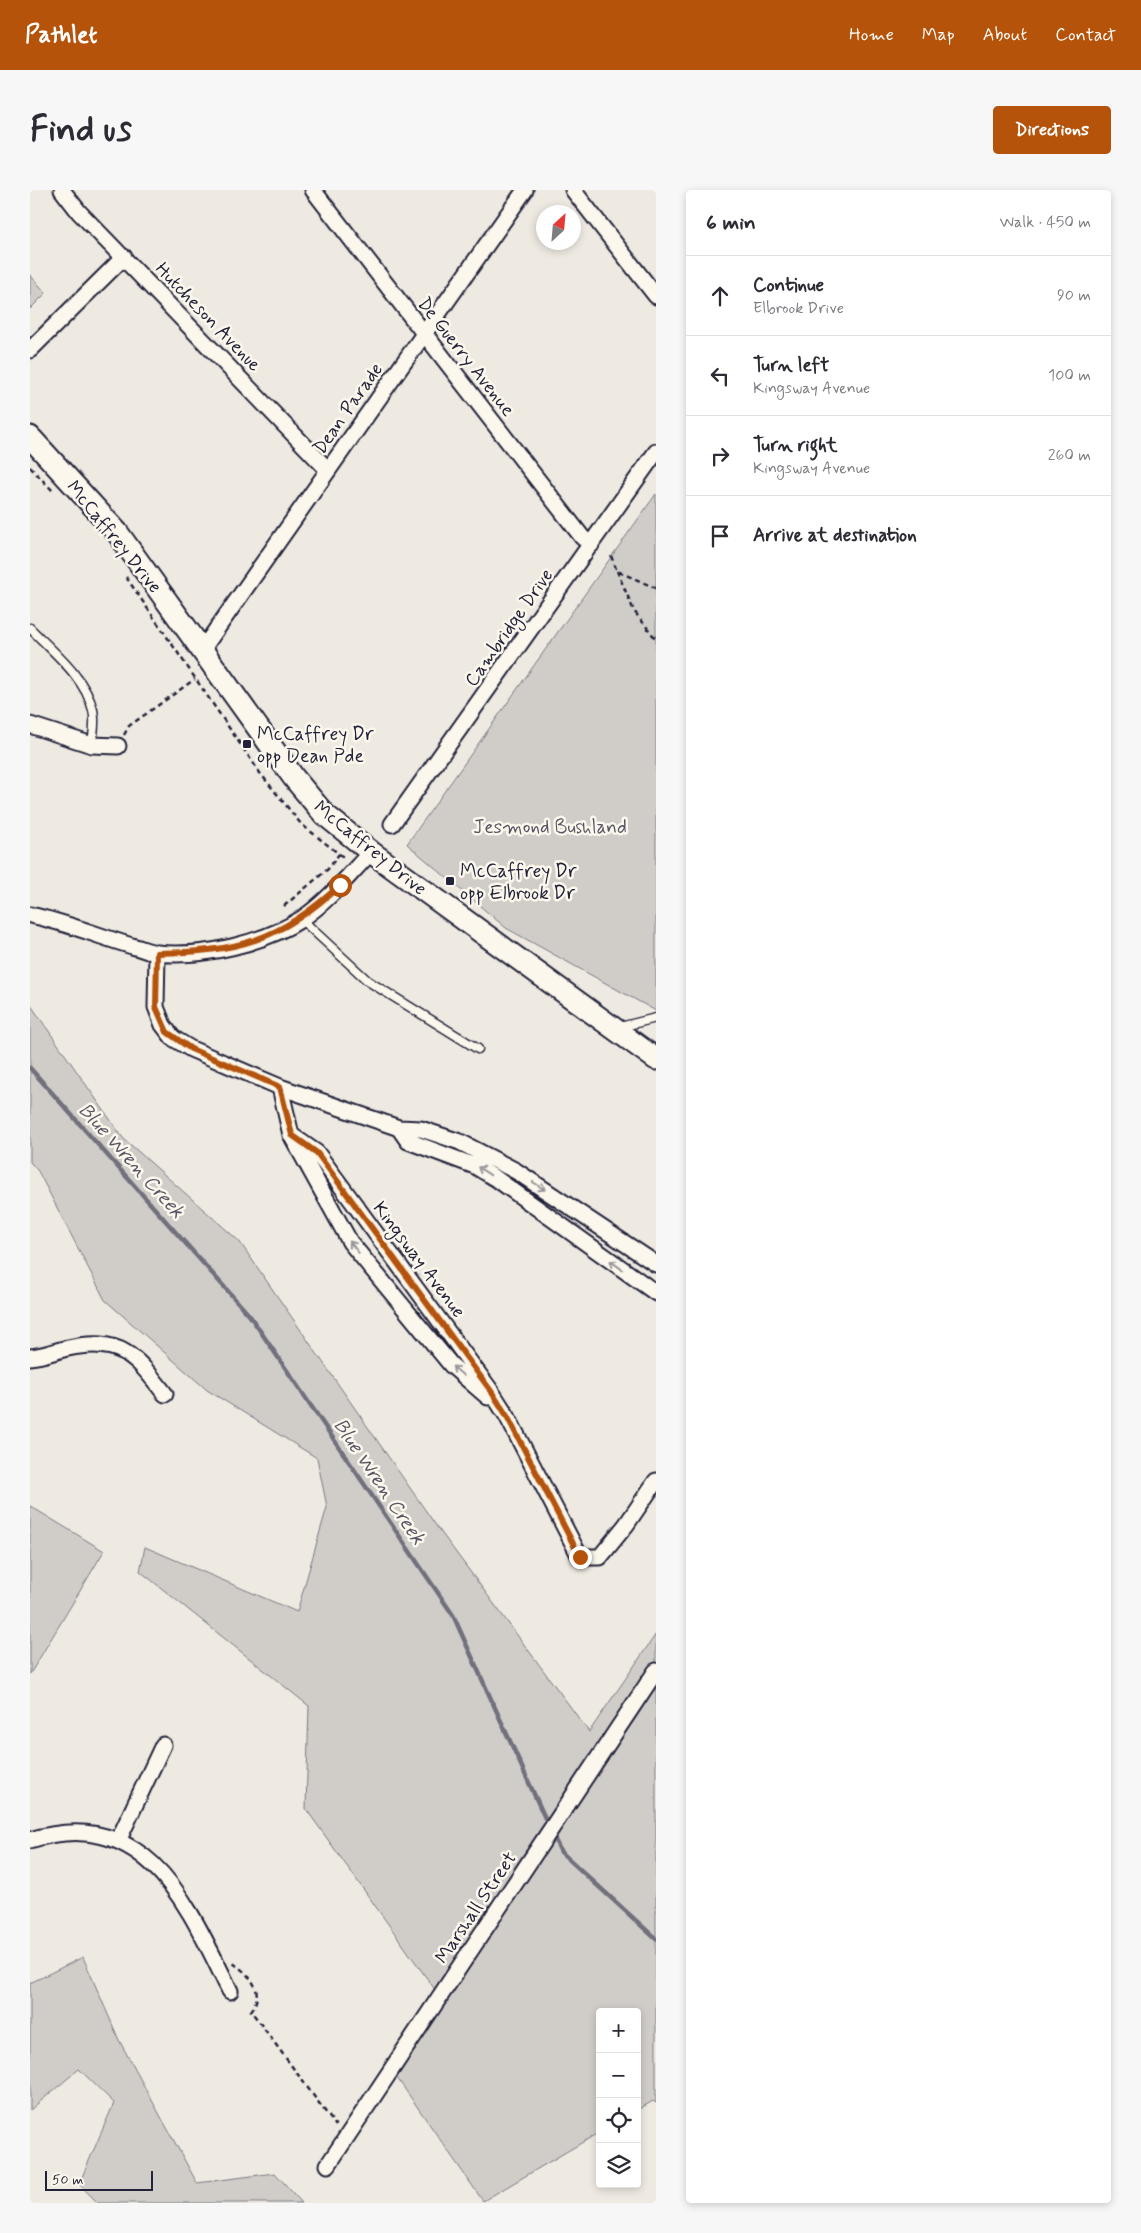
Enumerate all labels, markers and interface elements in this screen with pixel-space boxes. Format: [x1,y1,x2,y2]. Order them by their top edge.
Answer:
text: Pathlet [25,20,97,51]
text: Home [849,23,894,47]
text: Map [922,23,955,47]
text: About [983,23,1027,47]
text: Contact [1055,23,1116,47]
button: Directions [993,106,1111,154]
text: Find us [30,107,132,153]
north arrow [536,205,581,250]
text: 6 min [706,209,756,237]
text: Walk · 450 m [1000,212,1091,233]
street label: Hutcheson Avenue [149,257,267,377]
text: Continue [753,273,824,298]
icon: ahead [706,282,734,310]
text: 90 m [1057,285,1091,306]
street label: De Guerry Avenue [411,292,520,422]
text: Elbrook Drive [753,298,844,319]
text: Turn left [753,353,829,378]
street label: Dean Parade [308,358,389,460]
icon: left [706,362,734,390]
text: 100 m [1048,365,1091,386]
text: Kingsway Avenue [753,378,870,399]
text: Turn right [753,433,837,458]
icon: right [706,442,734,470]
text: 260 m [1048,445,1091,466]
text: Kingsway Avenue [753,458,870,479]
street label: McCaffrey Drive [60,475,167,599]
icon: arrive [706,522,734,550]
text: Arrive at destination [753,523,917,548]
street label: Cambridge Drive [459,564,561,693]
place label: McCaffrey Dr opp Dean Pde [257,722,374,769]
marker: McCaffrey Dr opp Dean Pde [241,738,253,750]
street label: McCaffrey Drive [308,795,432,902]
park label: Jesmond Bushland [473,815,627,840]
place label: McCaffrey Dr opp Elbrook Dr [460,859,577,906]
route start [329,874,352,897]
marker: McCaffrey Dr opp Elbrook Dr [444,875,456,887]
water label: Blue Wren Creek [72,1097,190,1225]
one-way arrow [477,1166,491,1176]
one-way arrow [532,1181,546,1191]
street label: Kingsway Avenue [365,1197,471,1324]
one-way arrow [348,1241,359,1254]
one-way arrow [609,1260,623,1270]
one-way arrow [452,1366,465,1377]
water label: Blue Wren Creek [327,1413,431,1550]
route end [569,1546,592,1569]
street label: Marshall Street [430,1847,523,1969]
map controls [596,2008,641,2188]
button: + [596,2008,641,2053]
button: − [596,2053,641,2098]
button: locate [596,2098,641,2143]
button: layers [596,2143,641,2188]
scale bar [45,2168,152,2191]
text: 50 m [52,2171,83,2189]

